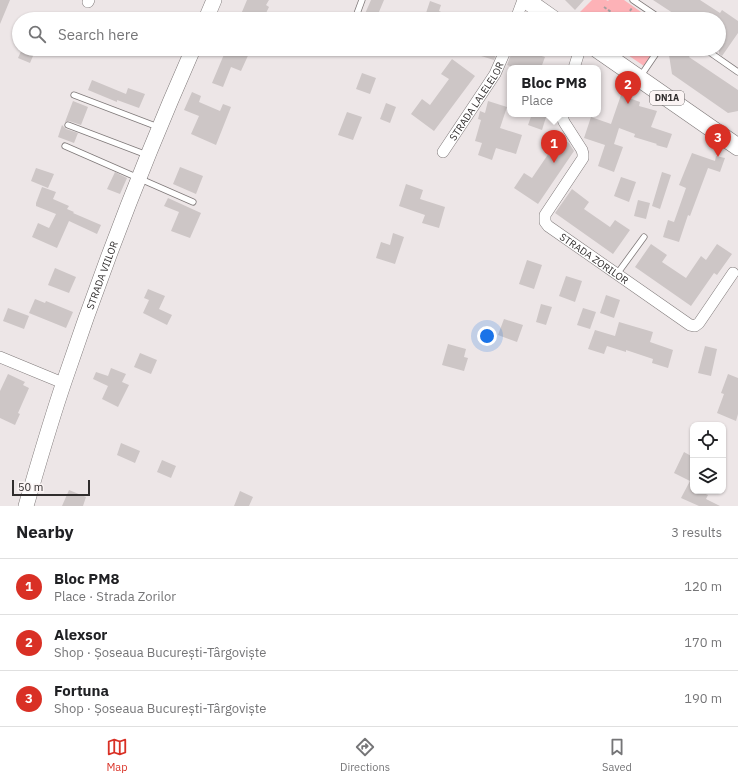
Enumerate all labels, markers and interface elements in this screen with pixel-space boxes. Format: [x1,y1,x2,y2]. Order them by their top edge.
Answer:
search box [12,12,726,56]
icon: search [26,23,48,45]
text: Search here [58,25,138,44]
street label: STRADA LALELELOR [447,60,507,143]
popup [507,65,601,117]
pin: 2 [615,71,641,104]
text: Bloc PM8 [521,73,587,92]
road number: DN1A [650,91,684,105]
text: Place [521,92,553,109]
pin: 3 [705,124,731,157]
pin: 1 [541,130,567,163]
street label: STRADA ZORILOR [557,230,631,287]
street label: STRADA VIILOR [84,239,121,311]
your location [477,326,497,346]
map controls [690,422,726,494]
button: locate [690,422,726,458]
button: layers [690,458,726,494]
scale bar [12,478,90,497]
text: 50 m [18,480,43,494]
text: Nearby [16,521,74,543]
text: 3 results [671,524,722,541]
text: Bloc PM8 [54,569,119,588]
text: 1 [25,578,33,595]
text: 120 m [684,578,722,595]
text: Place · Strada Zorilor [54,588,176,605]
text: Alexsor [54,625,107,644]
text: 2 [25,634,33,651]
text: 170 m [684,634,722,651]
text: Shop · Șoseaua București-Târgoviște [54,644,266,661]
text: Fortuna [54,681,109,700]
text: 3 [25,690,33,707]
text: 190 m [684,690,722,707]
text: Shop · Șoseaua București-Târgoviște [54,700,266,717]
tab: Map [106,736,128,774]
tab: Directions [340,736,390,774]
tab: Saved [602,736,632,774]

